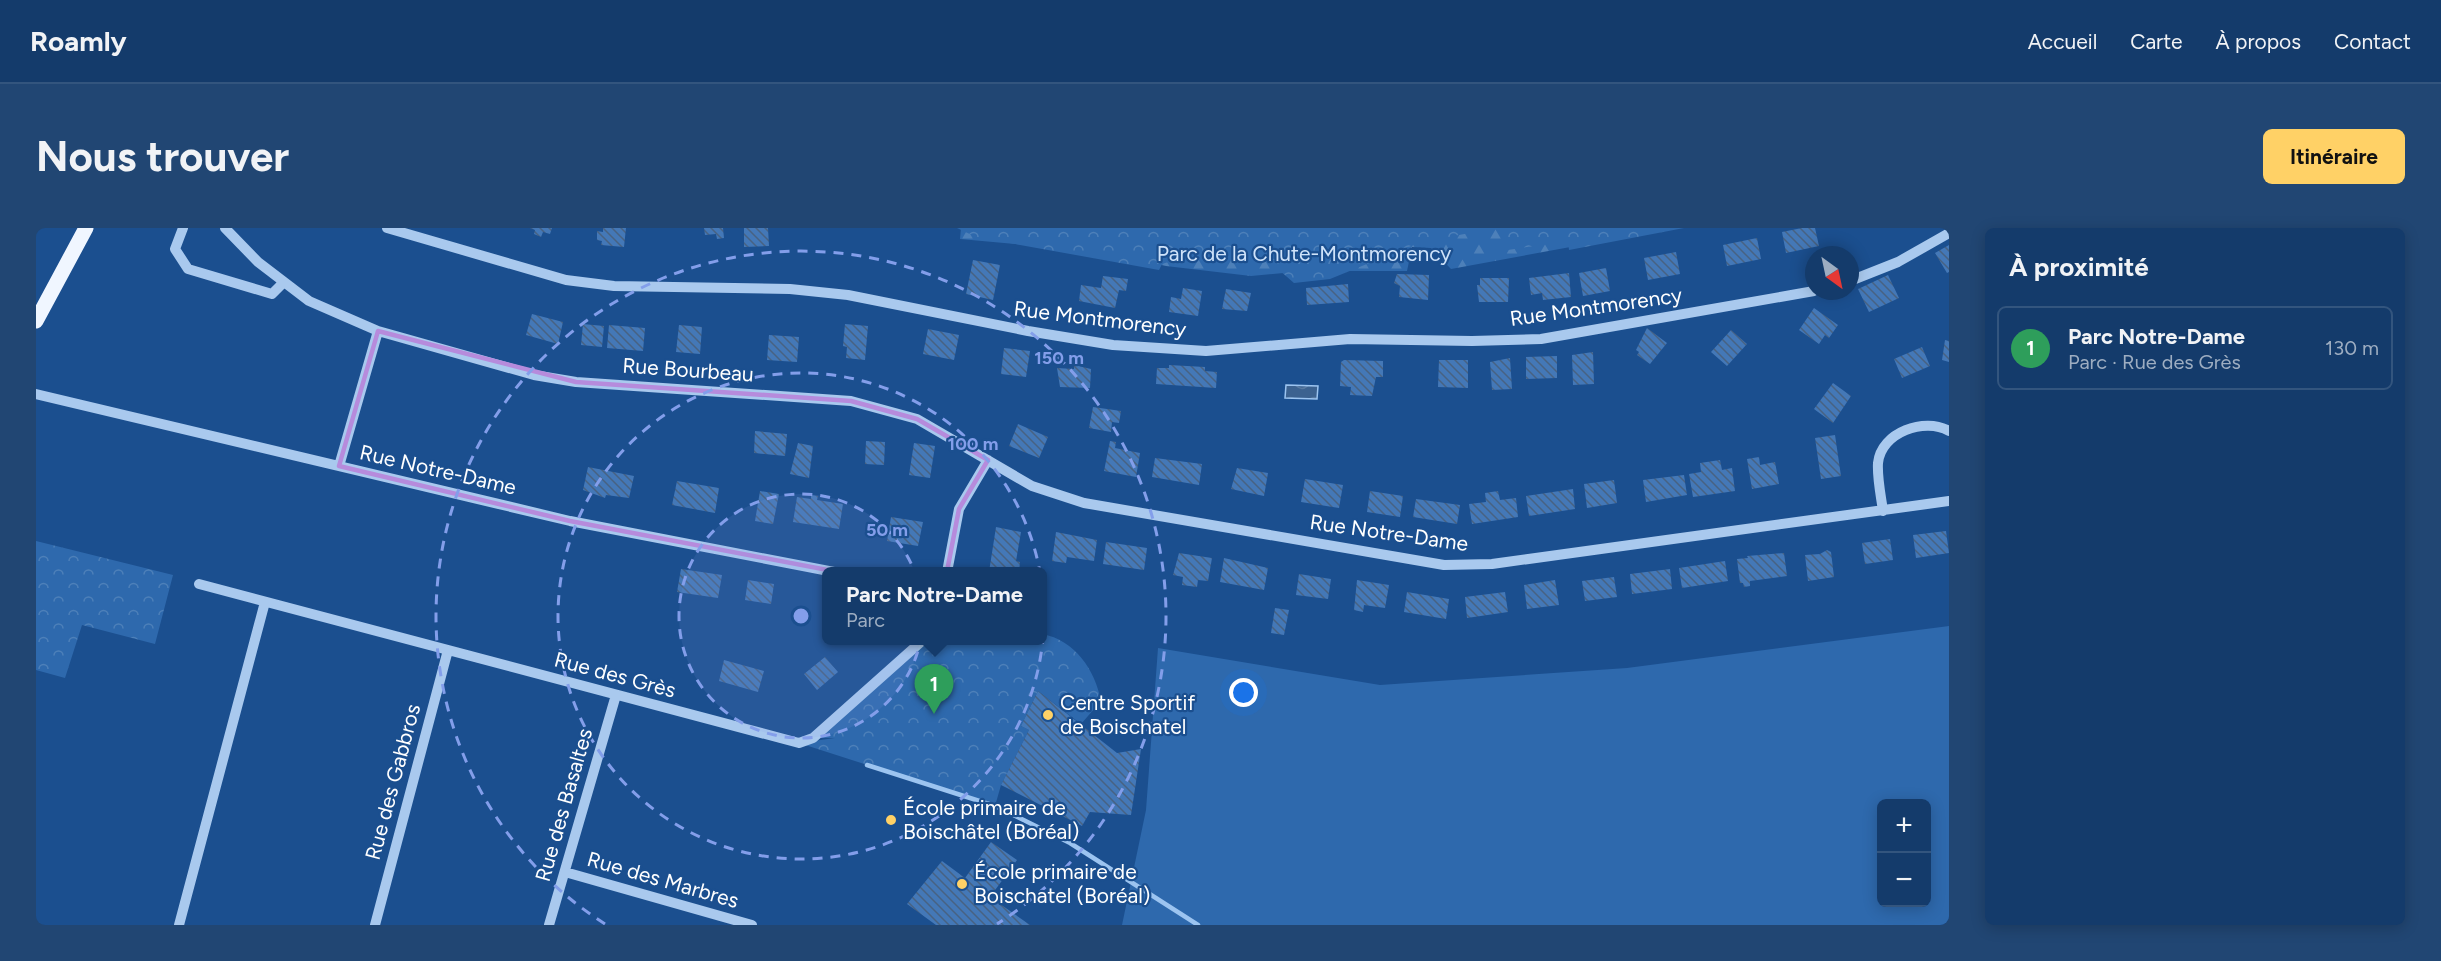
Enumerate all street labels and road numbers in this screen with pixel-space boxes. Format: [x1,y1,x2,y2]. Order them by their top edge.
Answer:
street label: Rue Montmorency [1508,282,1684,331]
street label: Rue Montmorency [1012,296,1188,341]
street label: Rue Bourbeau [622,352,755,387]
street label: Rue Notre-Dame [357,439,519,500]
street label: Rue Notre-Dame [1308,509,1470,556]
street label: Rue des Grès [552,646,679,703]
street label: Rue des Gabbros [360,701,425,863]
street label: Rue des Basaltes [530,725,597,884]
street label: Rue des Marbres [584,846,742,913]

